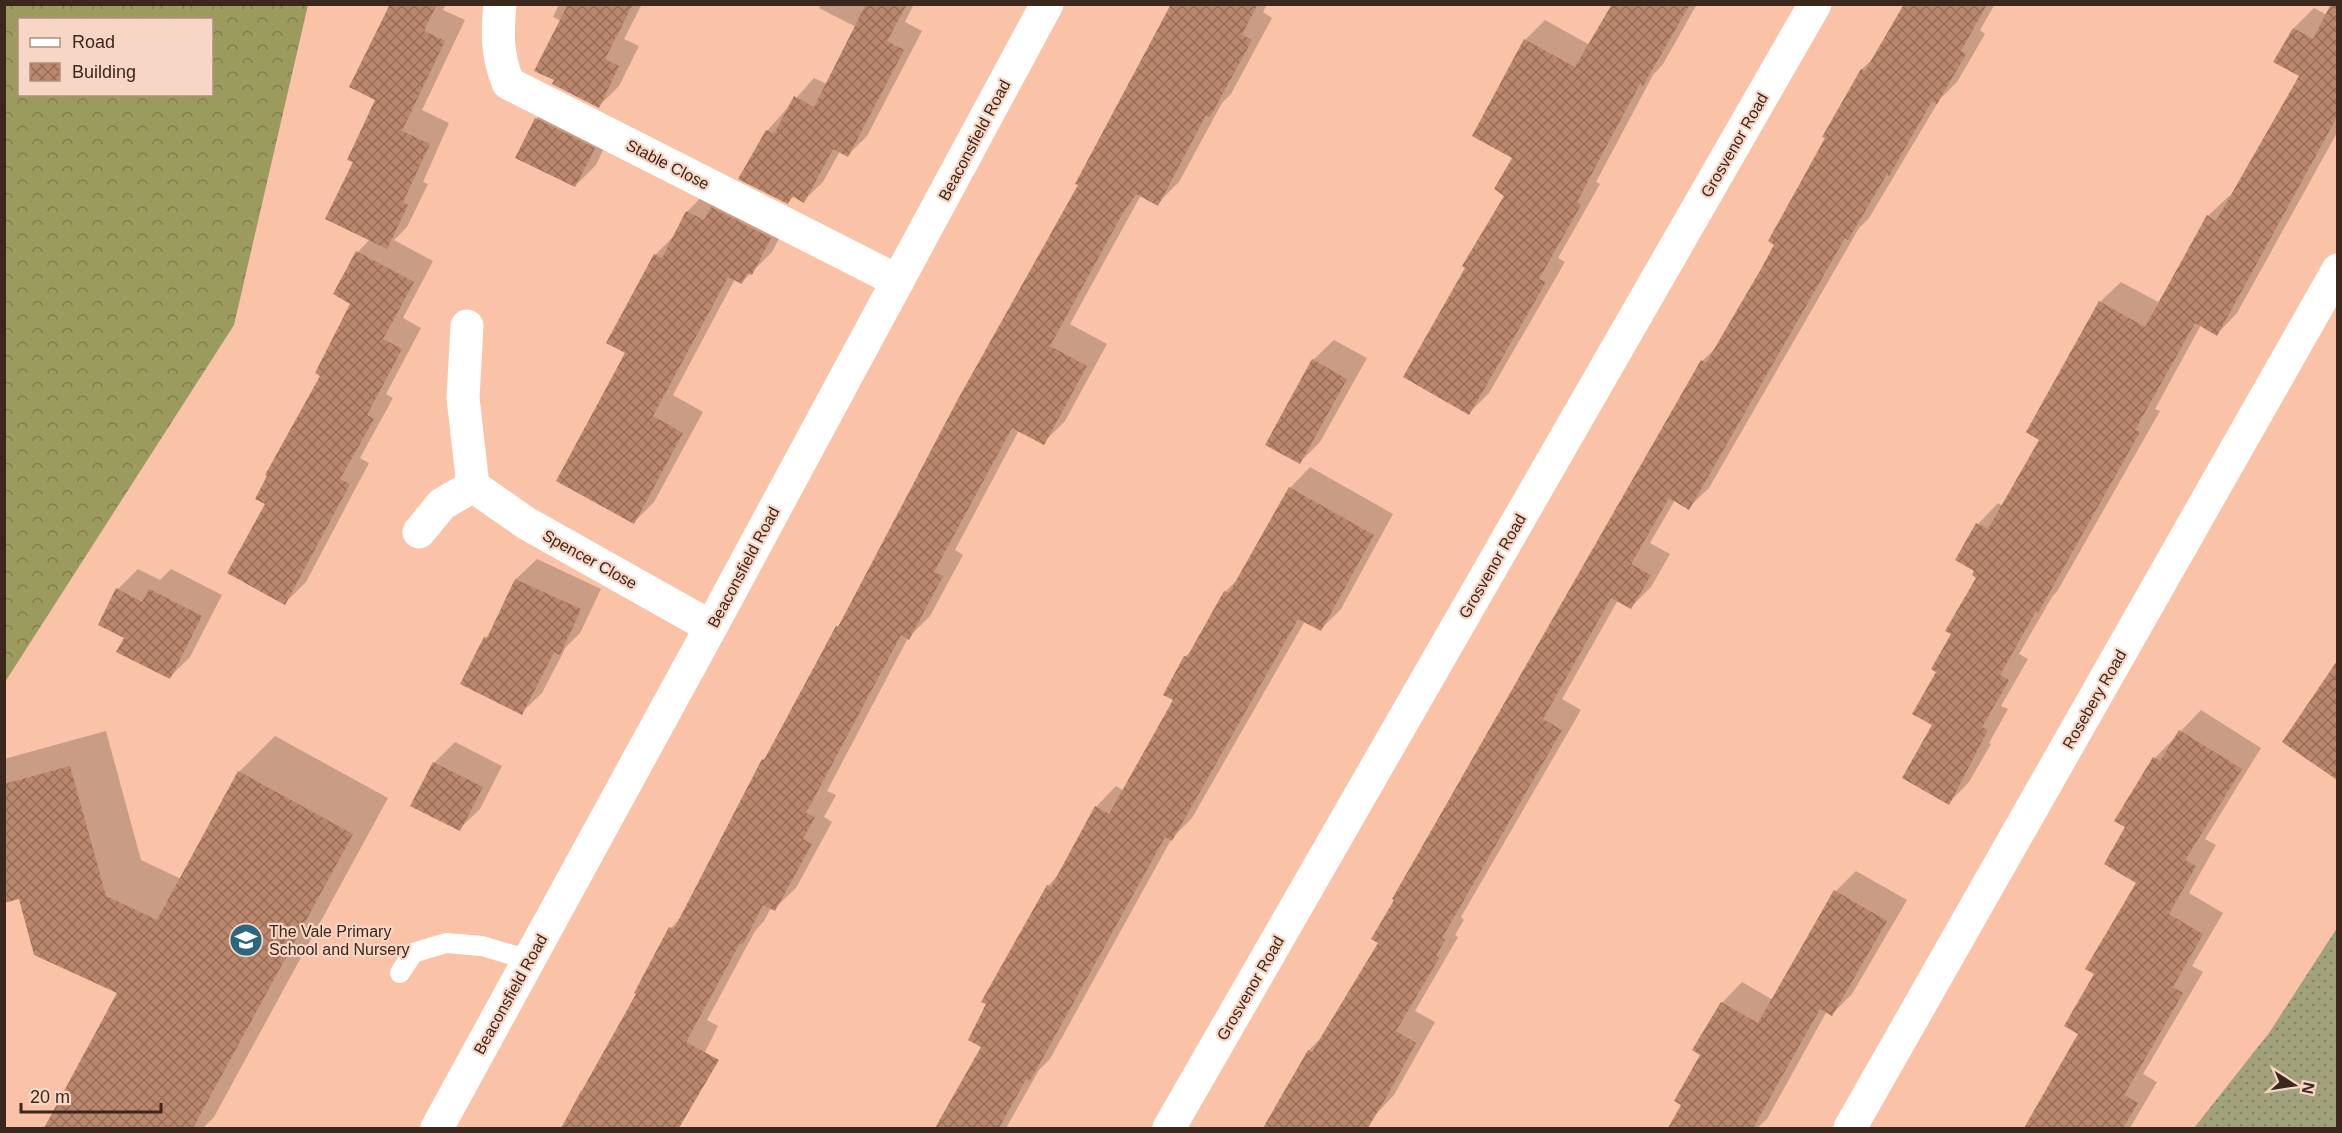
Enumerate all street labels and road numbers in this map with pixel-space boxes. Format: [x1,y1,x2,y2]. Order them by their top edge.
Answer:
street label: Beaconsfield Road [935,77,1013,204]
street label: Grosvenor Road [1698,90,1771,200]
street label: Stable Close [623,136,712,193]
street label: Beaconsfield Road [704,504,782,631]
street label: Grosvenor Road [1456,511,1529,621]
street label: Spencer Close [540,527,640,592]
street label: Rosebery Road [2059,647,2130,752]
street label: Beaconsfield Road [470,931,550,1057]
street label: Grosvenor Road [1214,933,1287,1043]

